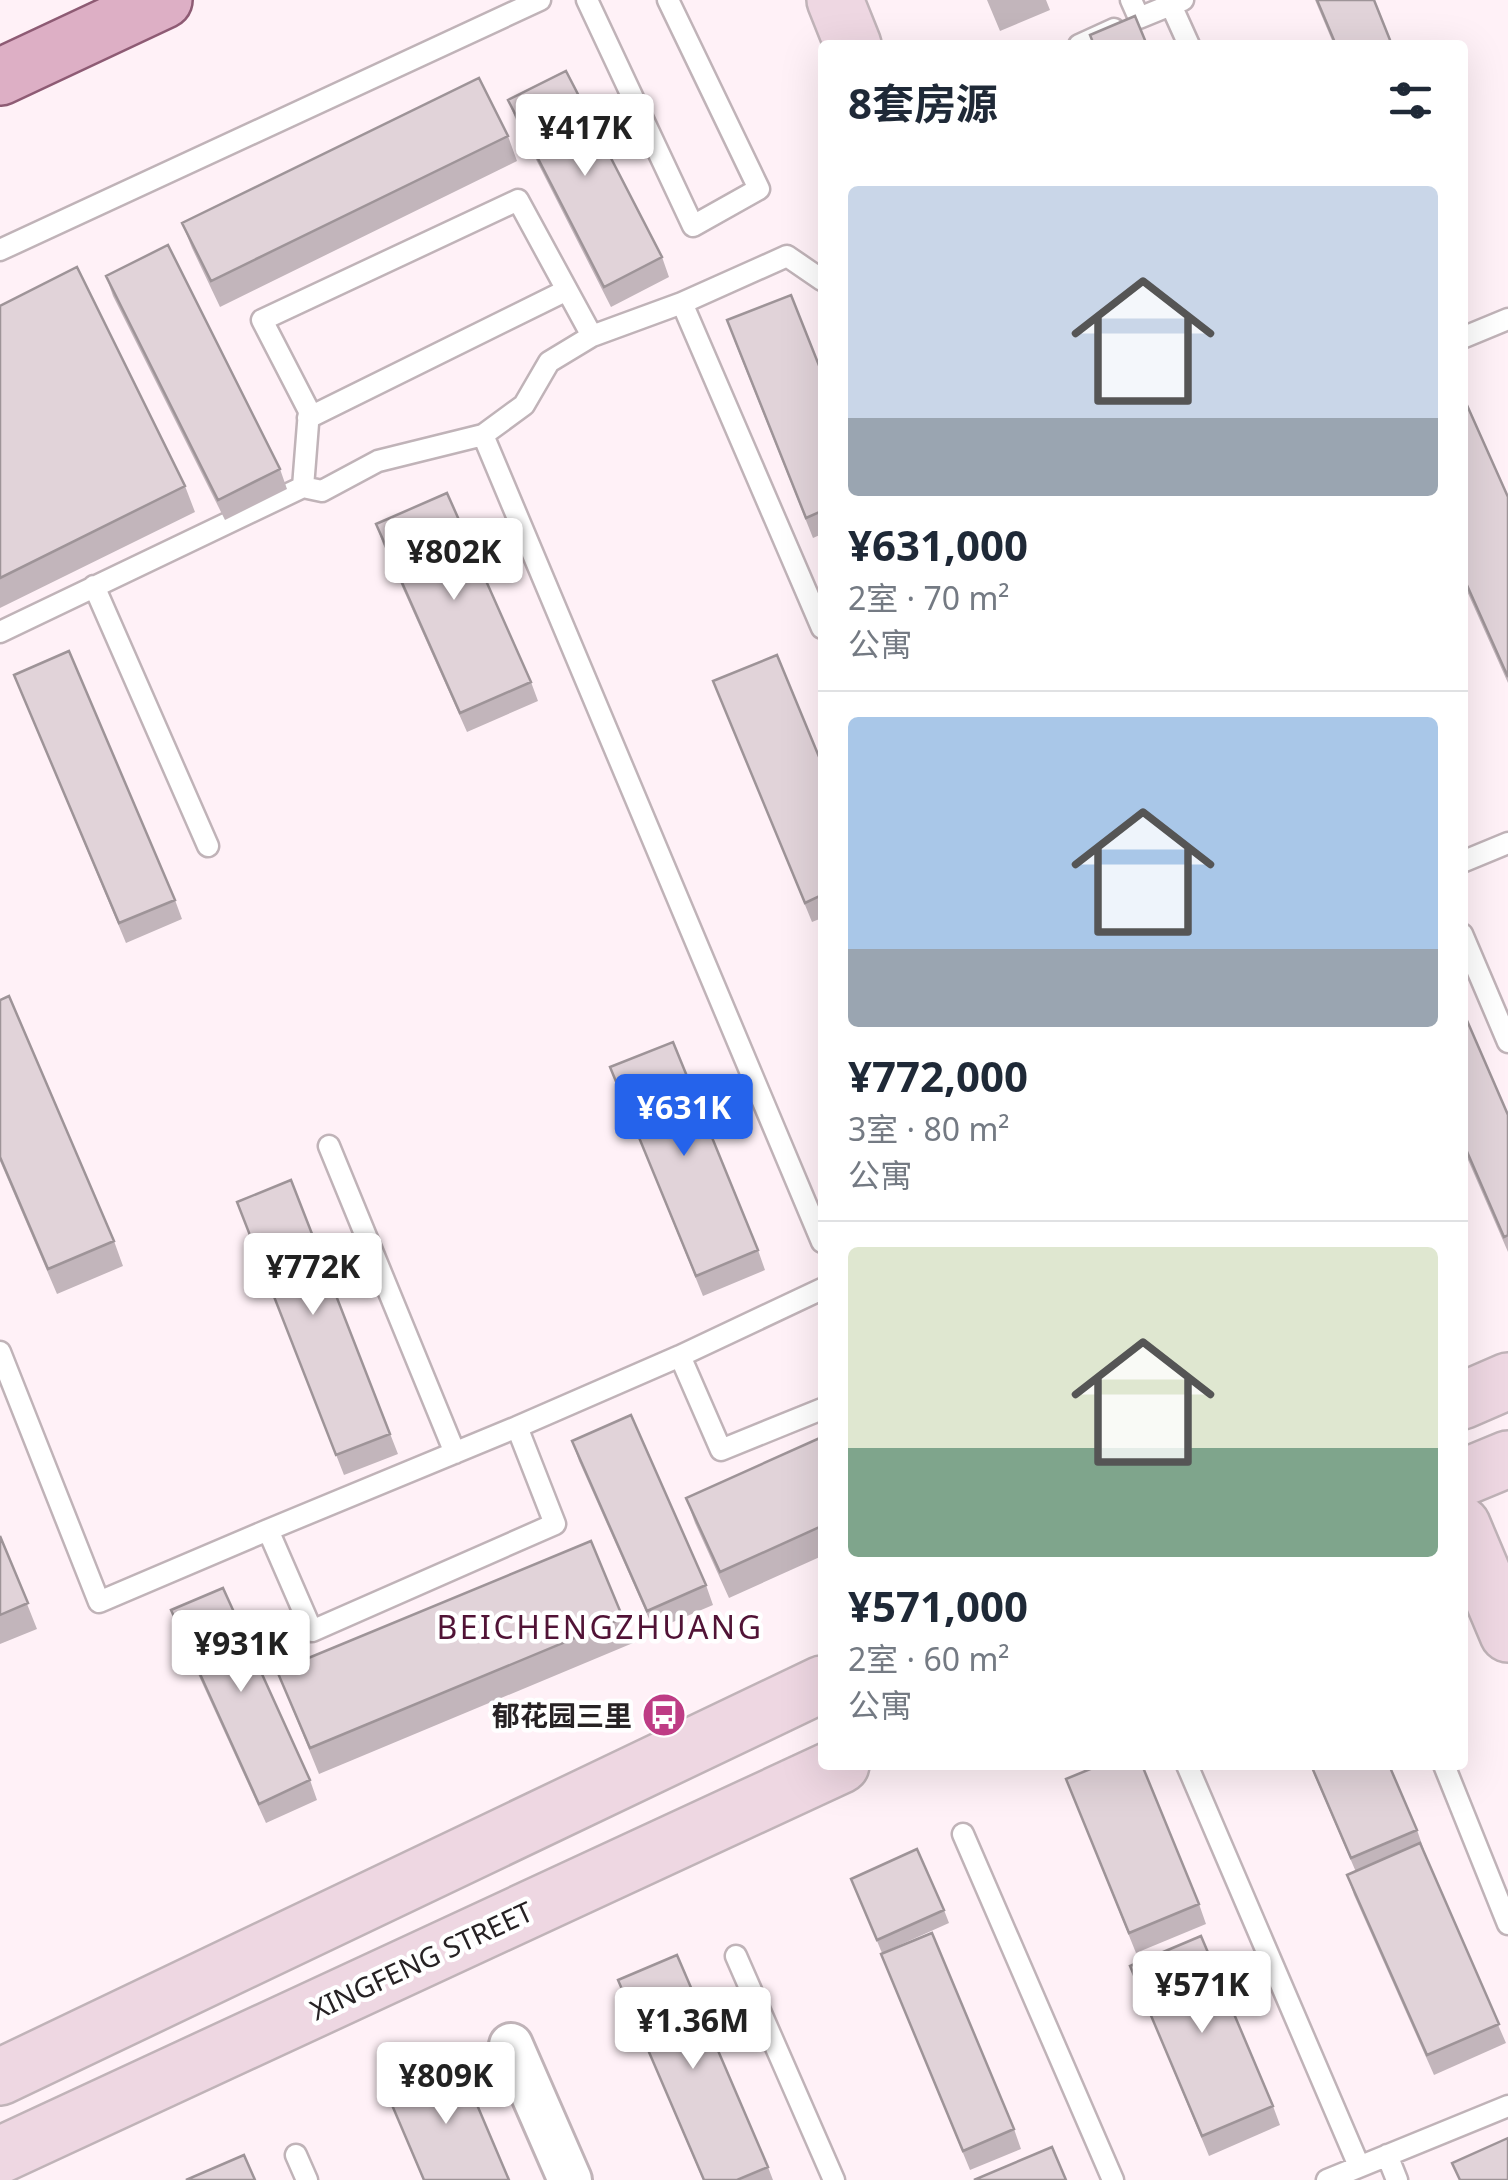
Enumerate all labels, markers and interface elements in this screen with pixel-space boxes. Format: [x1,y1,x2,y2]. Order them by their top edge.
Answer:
icon: filters [1383,73,1438,128]
text: 8套房源 [848,74,998,131]
pin: ¥417K [515,94,655,179]
text: ¥417K [538,105,632,148]
icon: home [1053,251,1233,431]
text: ¥631,000 [848,516,1028,573]
pin: ¥802K [384,518,524,603]
text: ¥802K [407,529,501,572]
text: 2室 · 70 m² [848,576,1010,619]
text: 公寓 [848,622,912,665]
icon: home [1053,782,1233,962]
text: ¥772,000 [848,1047,1028,1104]
pin: ¥631K [614,1074,754,1159]
text: ¥631K [637,1085,731,1128]
text: 3室 · 80 m² [848,1107,1010,1150]
text: 公寓 [848,1153,912,1196]
pin: ¥772K [243,1233,383,1318]
text: ¥772K [266,1244,360,1287]
icon: home [1053,1312,1233,1492]
text: ¥571,000 [848,1577,1028,1634]
district label: BEICHENGZHUANG [437,1605,763,1648]
pin: ¥931K [171,1610,311,1695]
text: ¥931K [194,1621,288,1664]
text: 2室 · 60 m² [848,1637,1010,1680]
text: 公寓 [848,1683,912,1726]
bus stop icon: 郁花园三里 [641,1692,687,1738]
place label: 郁花园三里 [492,1696,632,1734]
street label: XINGFENG STREET [303,1892,539,2028]
pin: ¥571K [1132,1951,1272,2036]
text: ¥571K [1155,1962,1249,2005]
pin: ¥1.36M [612,1987,774,2072]
text: ¥1.36M [637,1998,749,2041]
pin: ¥809K [376,2042,516,2127]
text: ¥809K [399,2053,493,2096]

